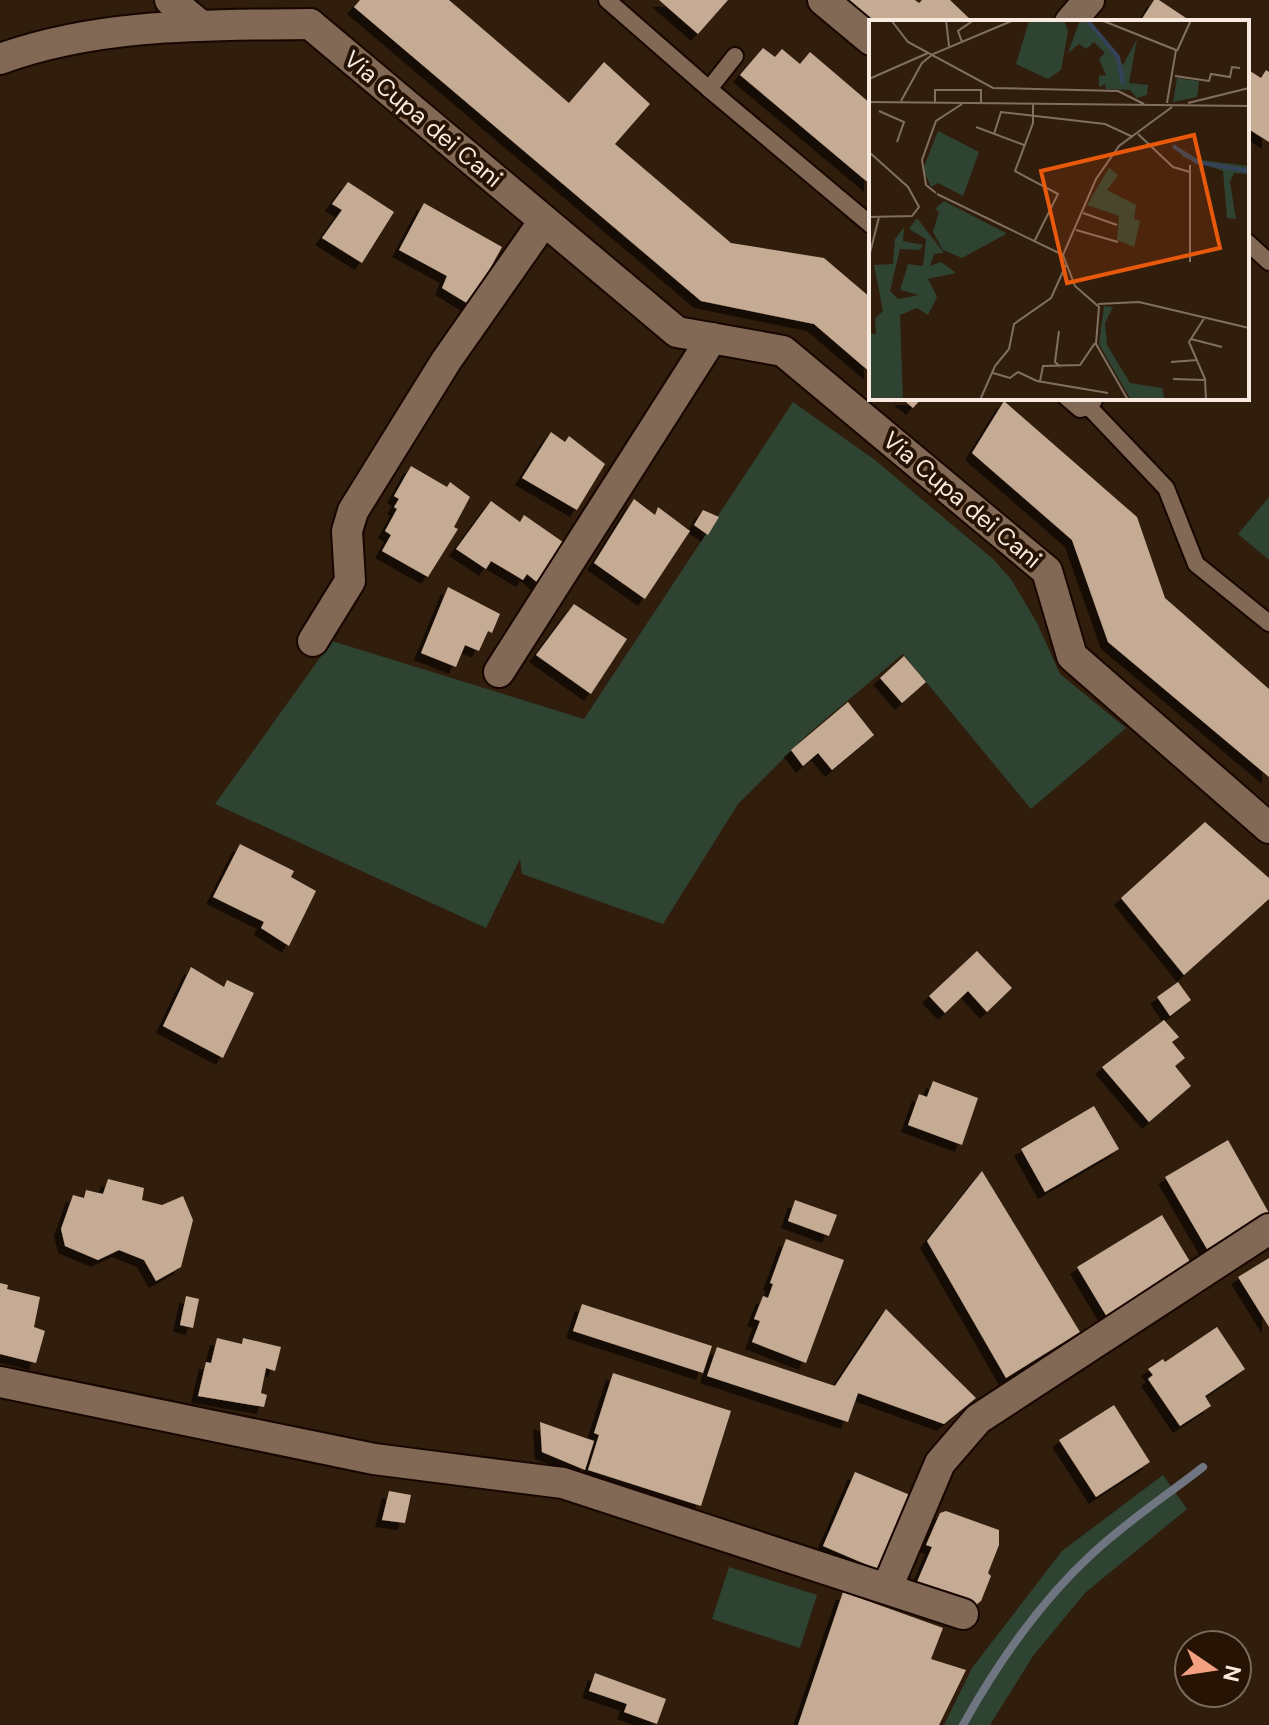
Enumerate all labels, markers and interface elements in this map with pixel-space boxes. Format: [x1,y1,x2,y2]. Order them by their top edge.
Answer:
inset map [869,20,1249,400]
street label: Via Cupa dei Cani [338,43,509,194]
street label: Via Cupa dei Cani [877,424,1048,575]
north arrow [1173,1629,1253,1709]
text: N [1216,1662,1248,1684]

